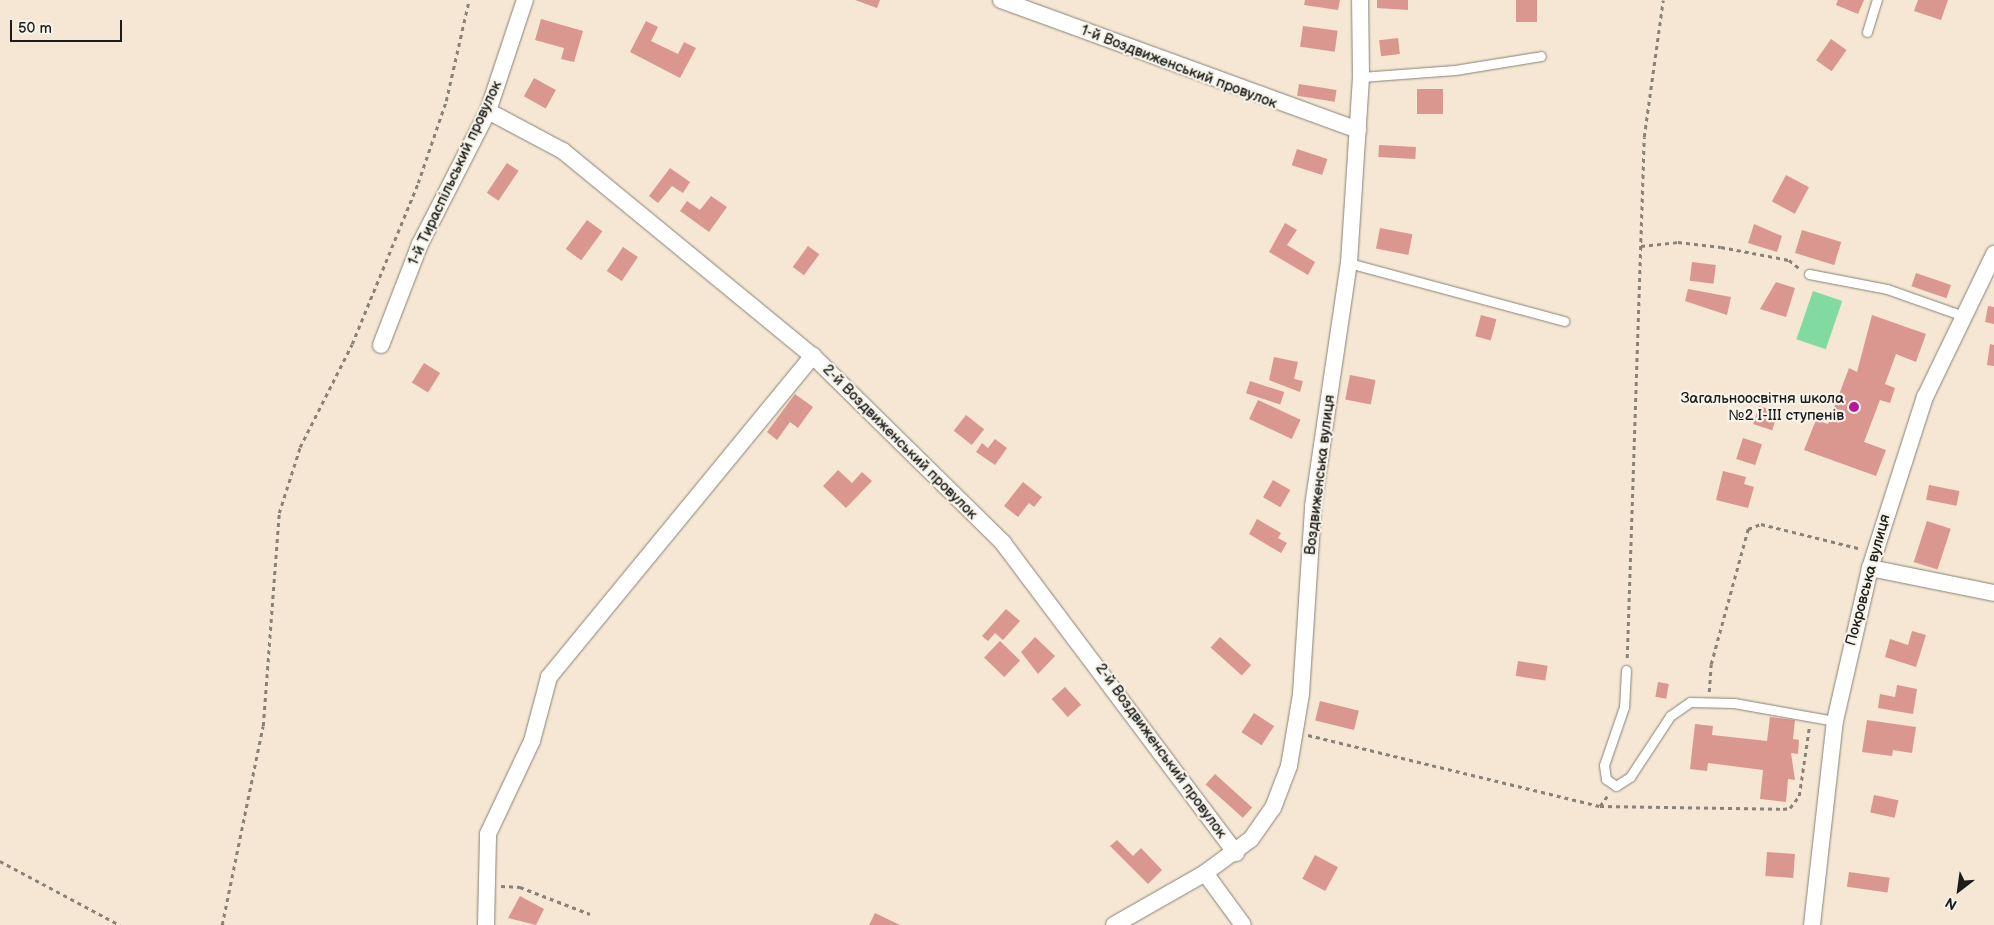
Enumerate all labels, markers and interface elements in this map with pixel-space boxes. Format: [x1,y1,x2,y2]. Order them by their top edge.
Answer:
scale bar [12,10,125,42]
text: 50 m [18,19,52,38]
street label: 1-й Воздвиженський провулок [1078,21,1280,113]
street label: 1-й Тираспільський провулок [404,78,506,268]
street label: 2-й Воздвиженський провулок [819,361,981,523]
place label: Загальноосвітня школа №2 I-III ступенів [1681,389,1844,424]
street label: Воздвиженська вулиця [1301,394,1339,556]
marker: Загальноосвітня школа №2 I-III ступенів [1848,401,1860,413]
street label: Покровська вулиця [1842,512,1894,648]
street label: 2-й Воздвиженський провулок [1091,660,1231,842]
north arrow [1934,865,1984,915]
text: N [1942,893,1960,913]

